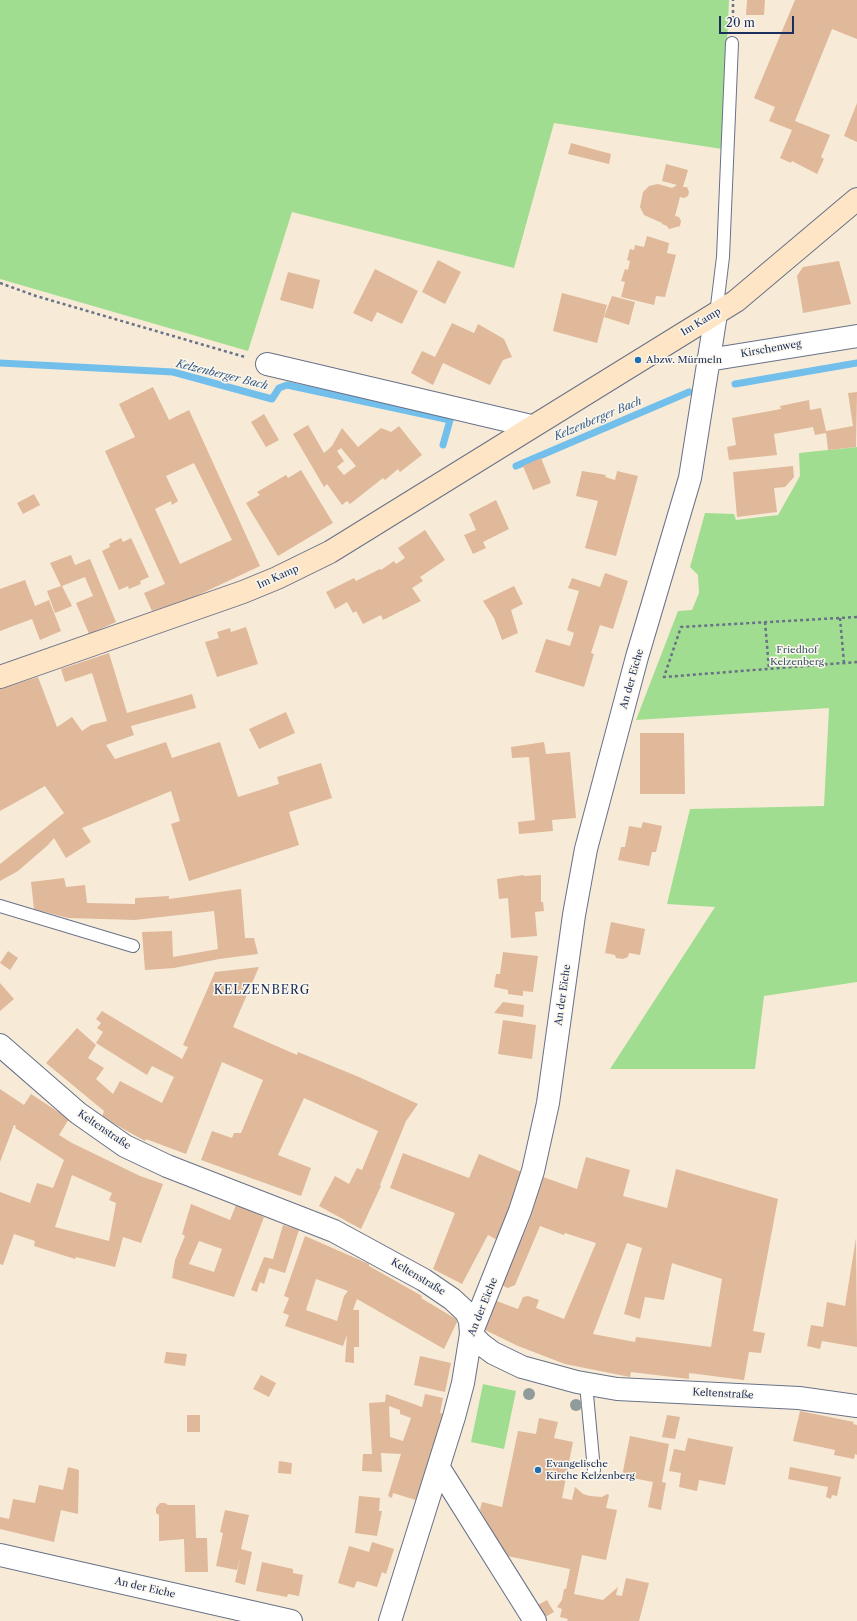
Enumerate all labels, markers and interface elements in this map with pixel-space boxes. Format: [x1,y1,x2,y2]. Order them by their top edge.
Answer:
scale bar [721,8,796,34]
text: 20 m [726,15,755,30]
street label: Im Kamp [679,305,723,339]
street label: Kirschenweg [740,338,802,360]
place label: Abzw. Mürmeln [646,354,722,366]
marker: Abzw. Mürmeln [633,355,643,365]
water label: Kelzenberger Bach [175,357,269,393]
water label: Kelzenberger Bach [552,395,644,443]
street label: Im Kamp [255,563,301,591]
park label: Friedhof Kelzenberg [770,644,824,668]
street label: An der Eiche [618,648,646,710]
street label: An der Eiche [553,963,573,1027]
district label: KELZENBERG [214,984,310,998]
street label: Keltenstraße [75,1108,133,1152]
street label: Keltenstraße [389,1256,447,1298]
street label: An der Eiche [466,1276,500,1338]
street label: Keltenstraße [692,1386,754,1402]
place label: Evangelische Kirche Kelzenberg [546,1458,635,1482]
marker: Evangelische Kirche Kelzenberg [533,1465,543,1475]
street label: An der Eiche [113,1575,177,1601]

